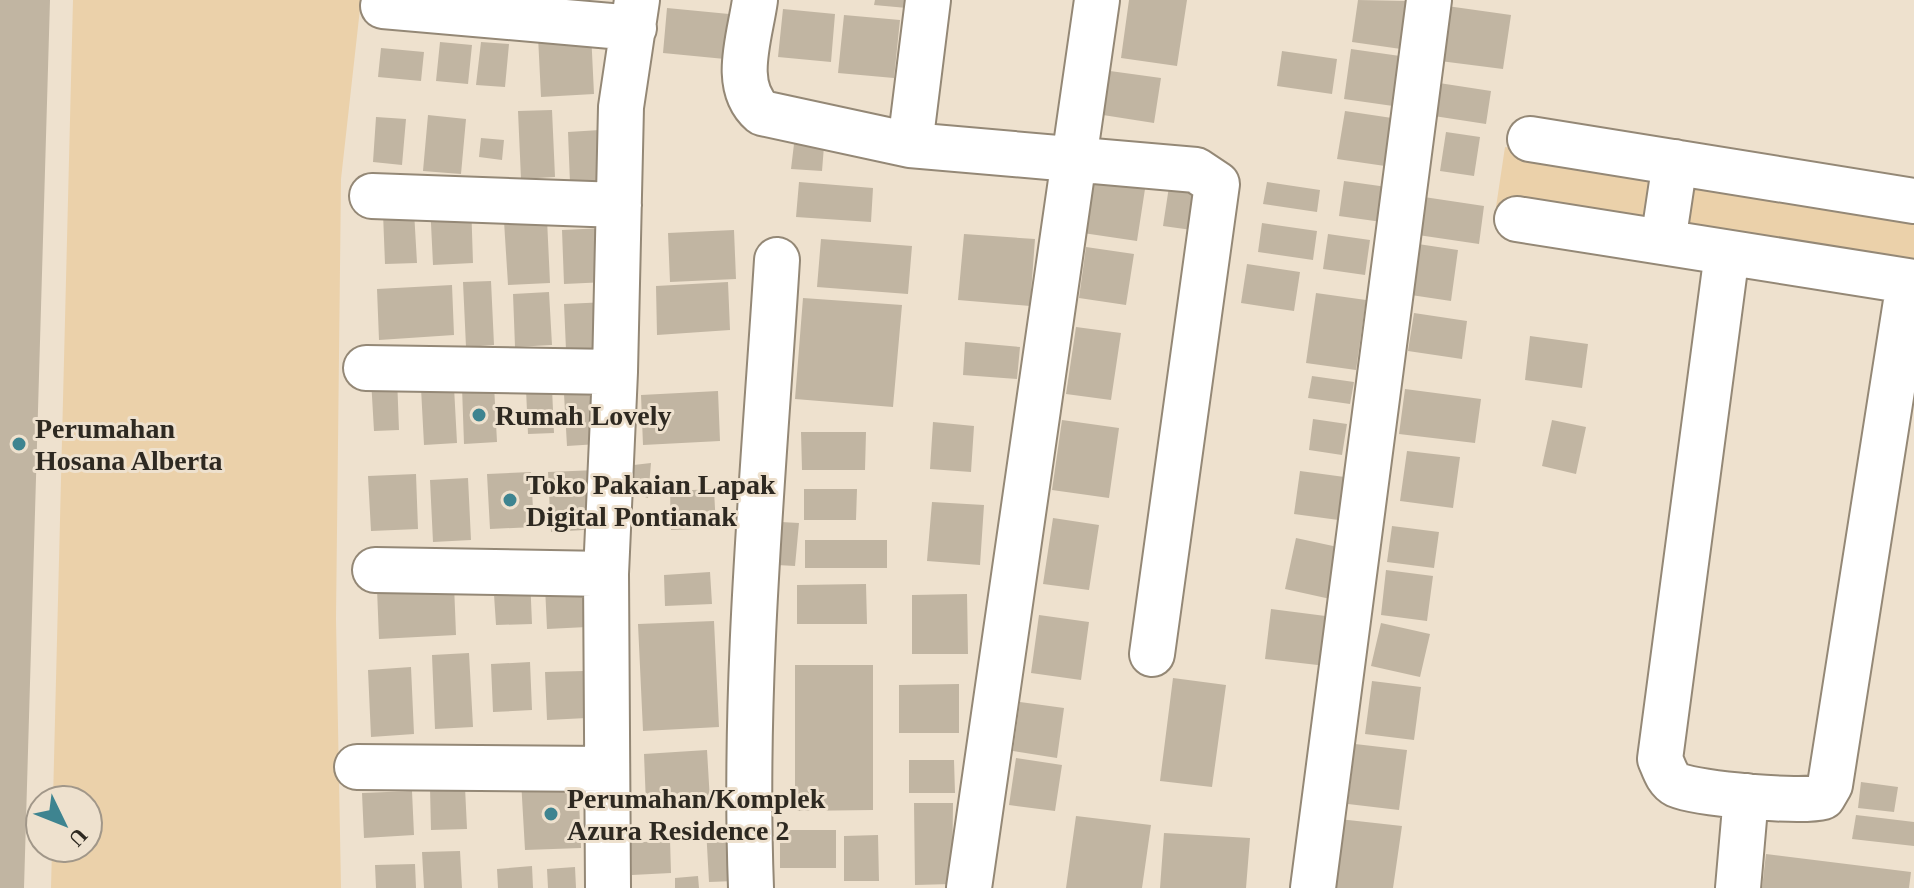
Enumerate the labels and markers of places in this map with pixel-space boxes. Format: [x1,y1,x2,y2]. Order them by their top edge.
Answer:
place label: Rumah Lovely [495,400,672,431]
marker: Rumah Lovely [470,406,488,424]
place label: Perumahan Hosana Alberta [35,413,222,476]
marker: Perumahan Hosana Alberta [10,435,28,453]
place label: Toko Pakaian Lapak Digital Pontianak [526,469,776,532]
marker: Toko Pakaian Lapak Digital Pontianak [501,491,519,509]
place label: Perumahan/Komplek Azura Residence 2 [567,783,826,846]
marker: Perumahan/Komplek Azura Residence 2 [542,805,560,823]

